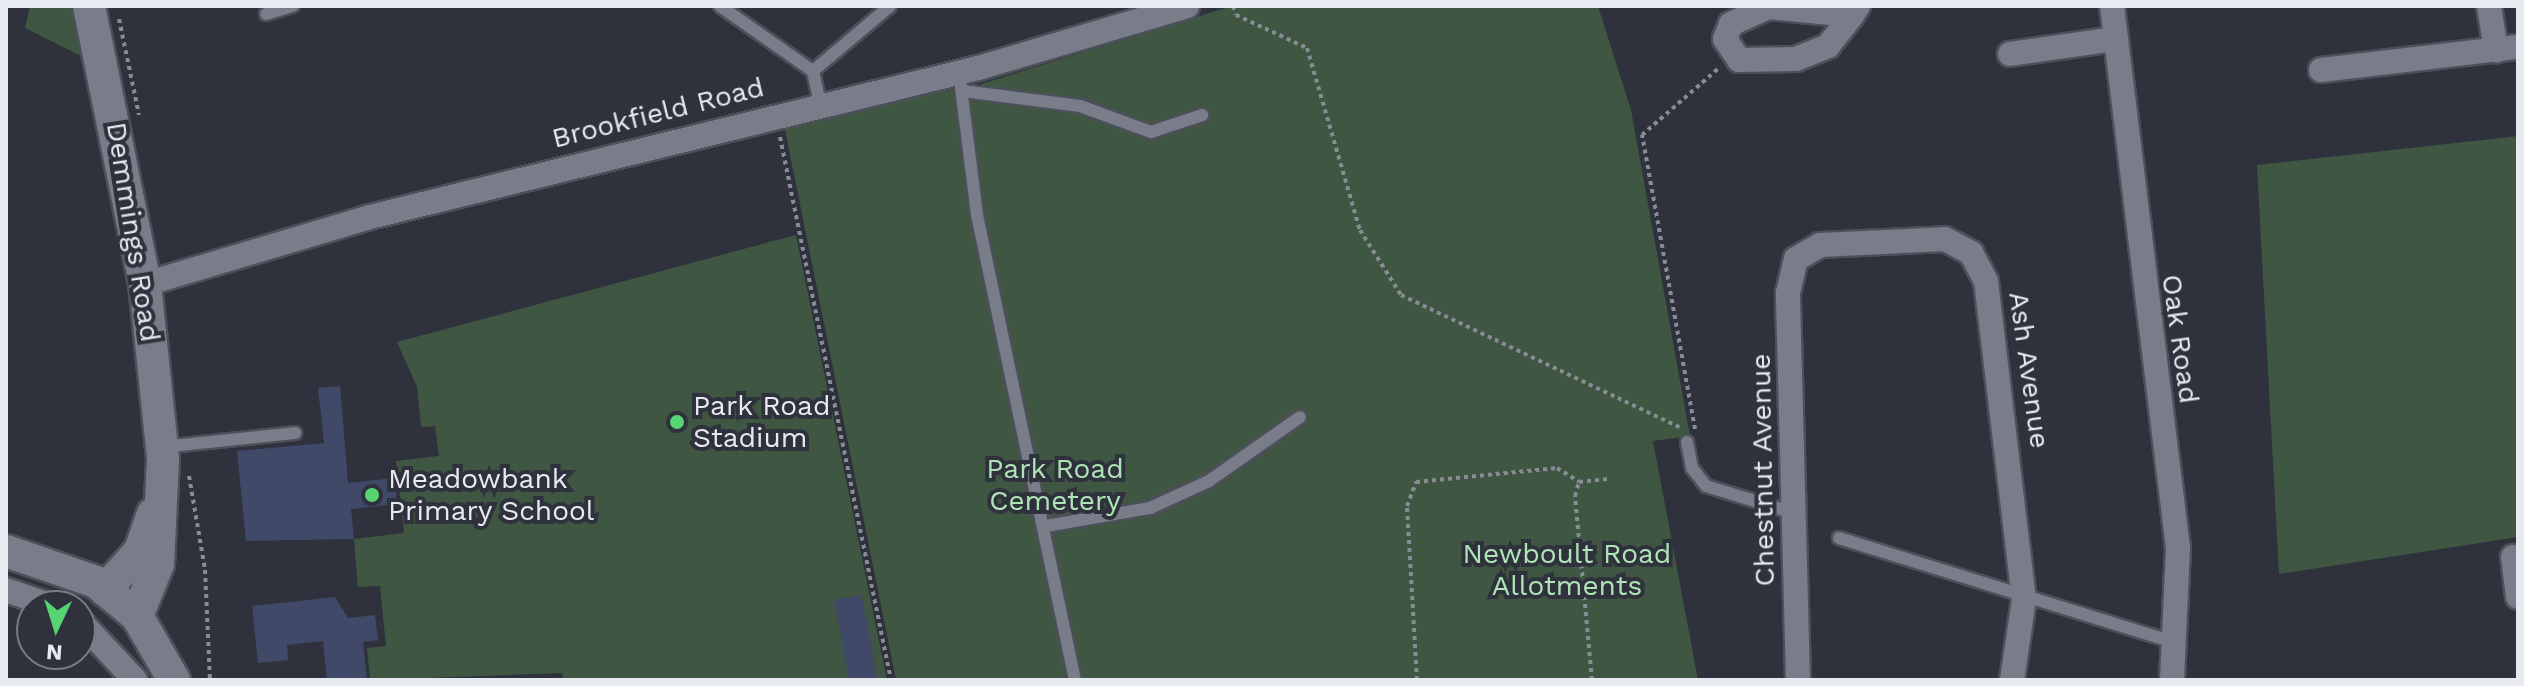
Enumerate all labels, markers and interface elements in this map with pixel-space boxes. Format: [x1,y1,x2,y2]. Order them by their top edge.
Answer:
street label: Brookfield Road [548,70,768,156]
street label: Demmings Road [99,120,167,344]
street label: Oak Road [2154,272,2206,406]
street label: Ash Avenue [2001,289,2057,451]
street label: Chestnut Avenue [1744,353,1782,587]
place label: Park Road Stadium [693,389,831,455]
marker: Park Road Stadium [668,413,686,431]
park label: Park Road Cemetery [986,452,1124,518]
place label: Meadowbank Primary School [388,462,595,528]
marker: Meadowbank Primary School [363,486,381,504]
park label: Newboult Road Allotments [1463,537,1671,603]
north arrow [16,590,96,670]
text: N [45,639,63,665]

